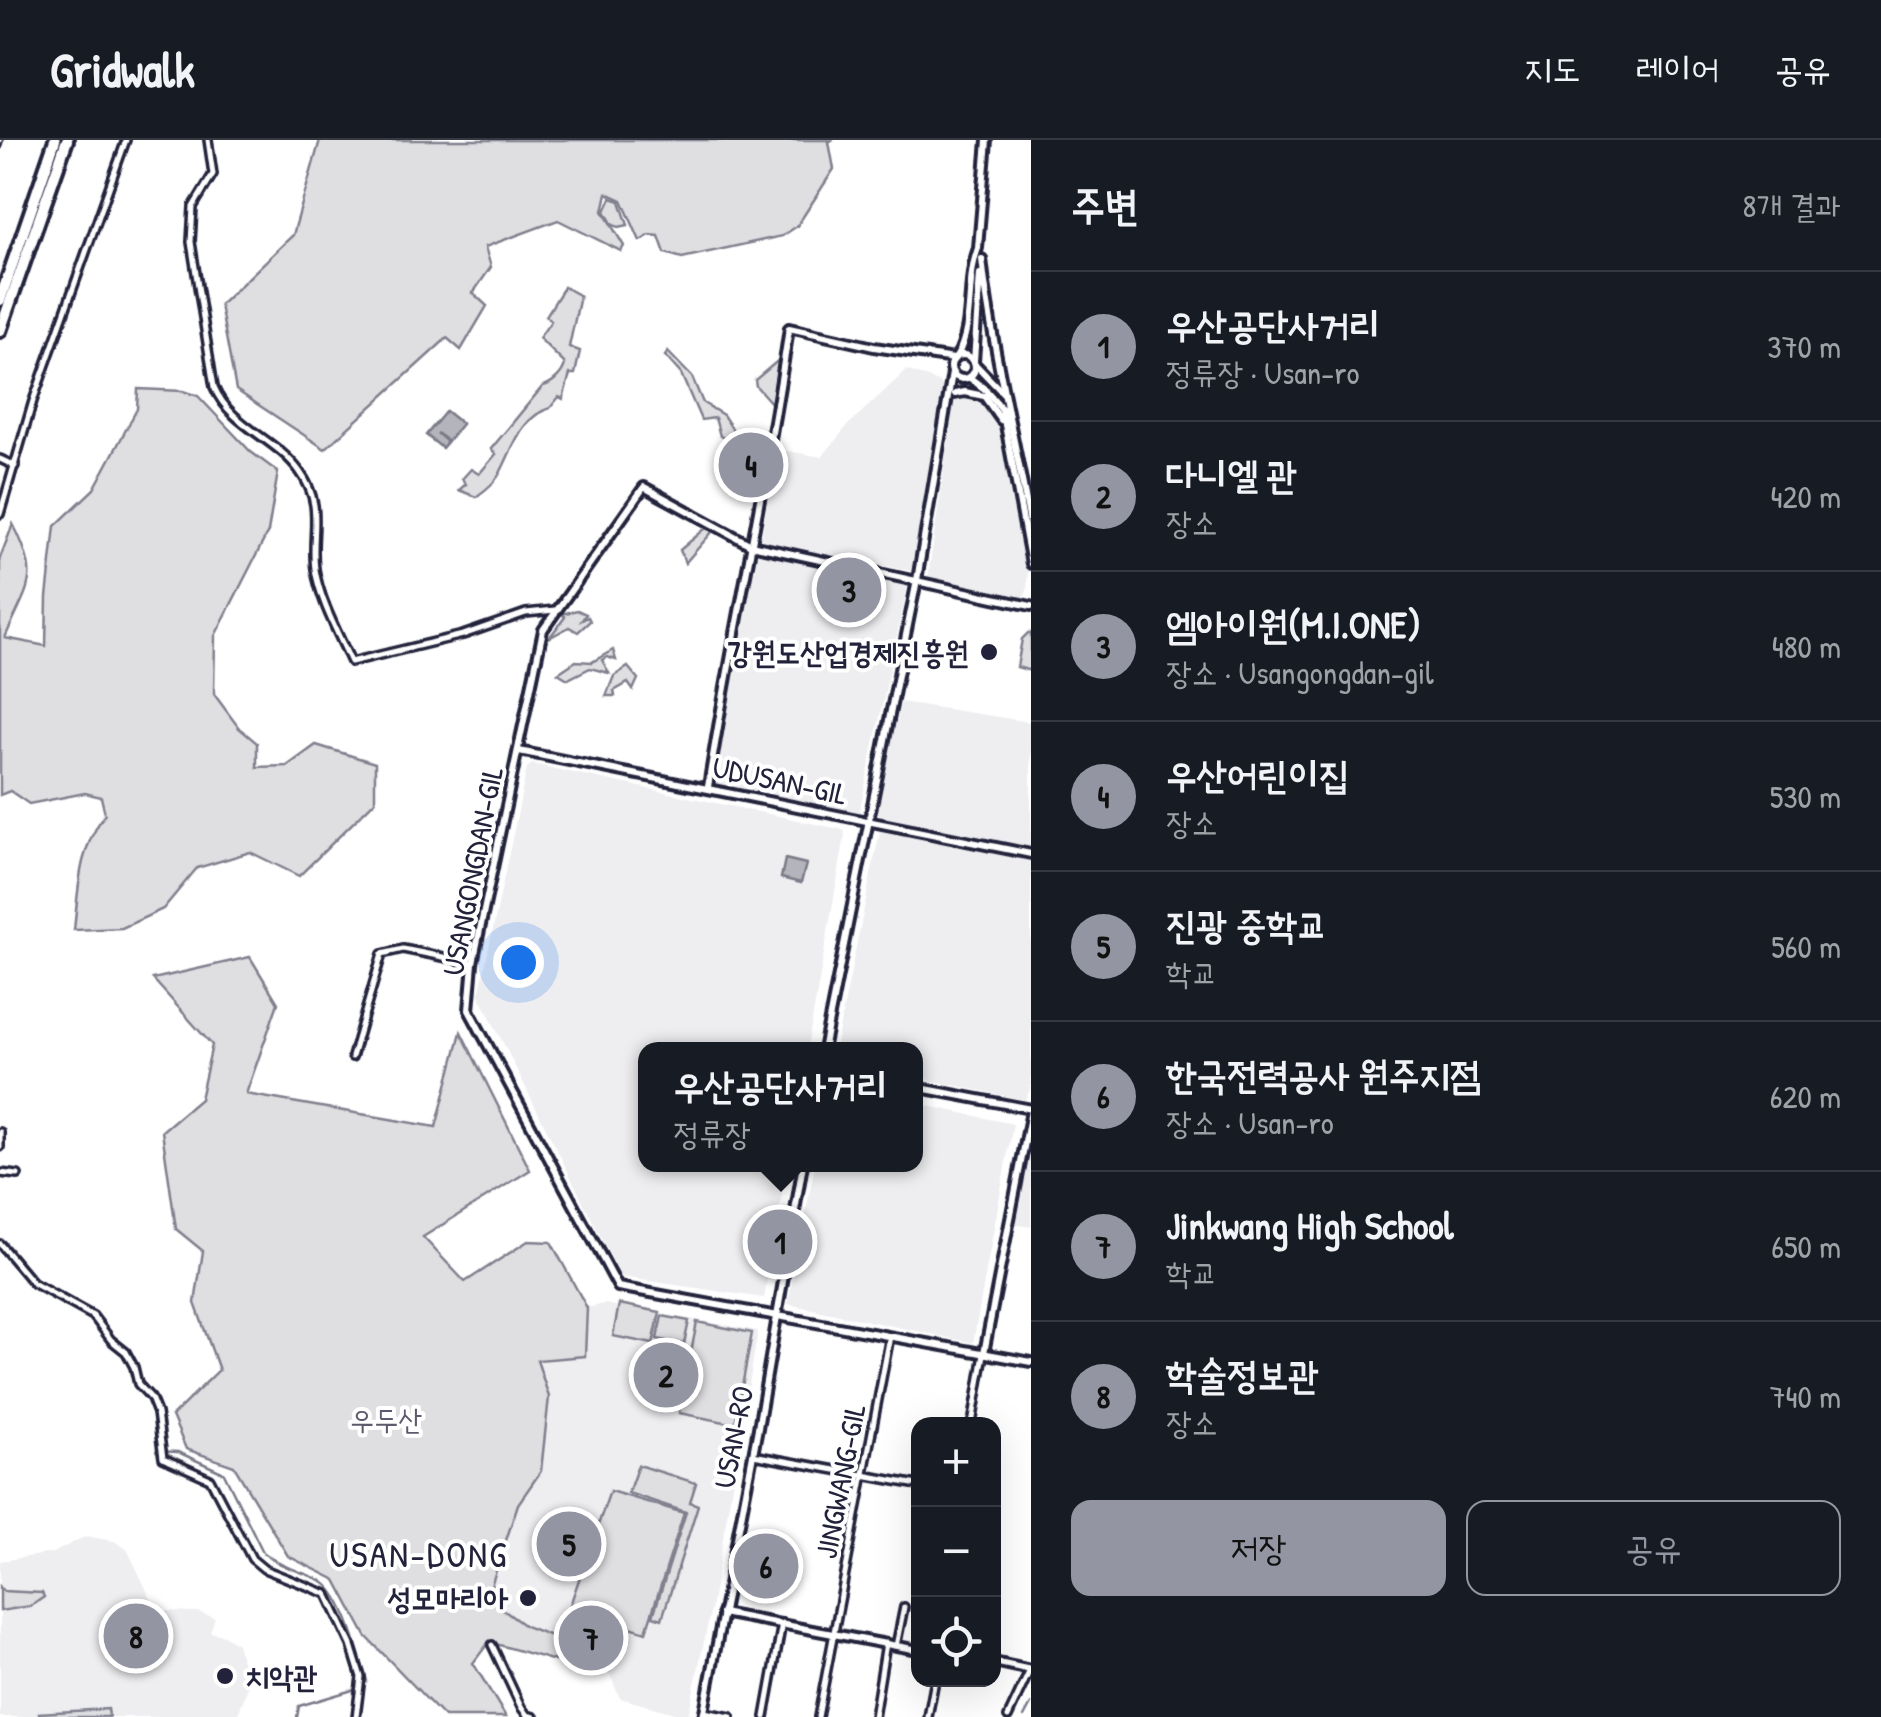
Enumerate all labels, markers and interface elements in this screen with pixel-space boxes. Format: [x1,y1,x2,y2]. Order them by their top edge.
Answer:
text: Gridwalk [50,37,195,102]
text: 지도 [1524,45,1580,92]
text: 레이어 [1635,45,1720,92]
text: 공유 [1775,45,1831,92]
text: 주변 [1071,176,1139,233]
text: 8개 결과 [1743,184,1841,227]
text: 우산공단사거리 [1166,298,1380,350]
text: 1 [1098,325,1109,368]
text: 370 m [1767,325,1841,368]
text: 정류장 · Usan-ro [1166,351,1359,394]
pin: 4 [718,428,784,502]
text: 다니엘 관 [1166,448,1297,500]
text: 2 [1096,475,1111,518]
text: 420 m [1771,475,1841,518]
text: 장소 [1166,501,1218,544]
pin: 3 [816,552,882,628]
text: 엠아이원(M.I.ONE) [1166,598,1421,650]
text: 3 [1096,625,1111,668]
text: 480 m [1772,625,1841,668]
place label: 강원도산업경제진흥원 [728,632,969,672]
marker: 강원도산업경제진흥원 [978,641,1000,663]
text: 장소 · Usangongdan-gil [1166,651,1434,694]
street label: UDUSAN-GIL [709,746,851,814]
text: 우산어린이집 [1166,748,1349,800]
street label: USANGONGDAN-GIL [432,763,512,979]
text: 4 [1097,775,1110,818]
text: 530 m [1770,775,1841,818]
text: 장소 [1166,801,1218,844]
text: 진광 중학교 [1166,898,1328,950]
text: 5 [1097,925,1110,968]
text: 560 m [1771,925,1841,968]
your location [493,937,544,988]
text: 학교 [1166,951,1218,994]
popup [638,1042,923,1172]
text: 한국전력공사 원주지점 [1166,1048,1481,1100]
text: 우산공단사거리 [673,1059,888,1111]
text: 6 [1097,1075,1110,1118]
text: 620 m [1770,1075,1841,1118]
text: 장소 · Usan-ro [1166,1101,1334,1144]
text: 정류장 [673,1112,751,1155]
text: Jinkwang High School [1166,1199,1454,1251]
pin: 1 [748,1204,812,1280]
text: 7 [1096,1225,1111,1268]
text: 650 m [1771,1225,1841,1268]
text: 학교 [1166,1251,1218,1294]
pin: 2 [634,1338,698,1412]
text: 학술정보관 [1166,1348,1319,1400]
text: 8 [1097,1375,1110,1418]
text: 740 m [1770,1375,1841,1418]
street label: USAN-RO [704,1382,762,1492]
park label: 우두산 [350,1399,422,1439]
street label: JINGWANG-GIL [805,1400,875,1562]
text: 장소 [1166,1401,1218,1444]
map controls [911,1417,1001,1687]
button: + [911,1417,1001,1507]
button: 저장 [1071,1500,1446,1596]
button: 공유 [1466,1500,1841,1596]
pin: 5 [536,1506,602,1582]
button: − [911,1507,1001,1597]
pin: 6 [734,1528,798,1604]
district label: USAN-DONG [329,1531,509,1578]
place label: 성모마리아 [387,1578,509,1618]
marker: 성모마리아 [517,1587,539,1609]
button: locate [911,1597,1001,1687]
pin: 8 [104,1598,168,1674]
pin: 7 [558,1600,624,1676]
place label: 치악관 [245,1656,317,1696]
marker: 치악관 [214,1665,236,1687]

